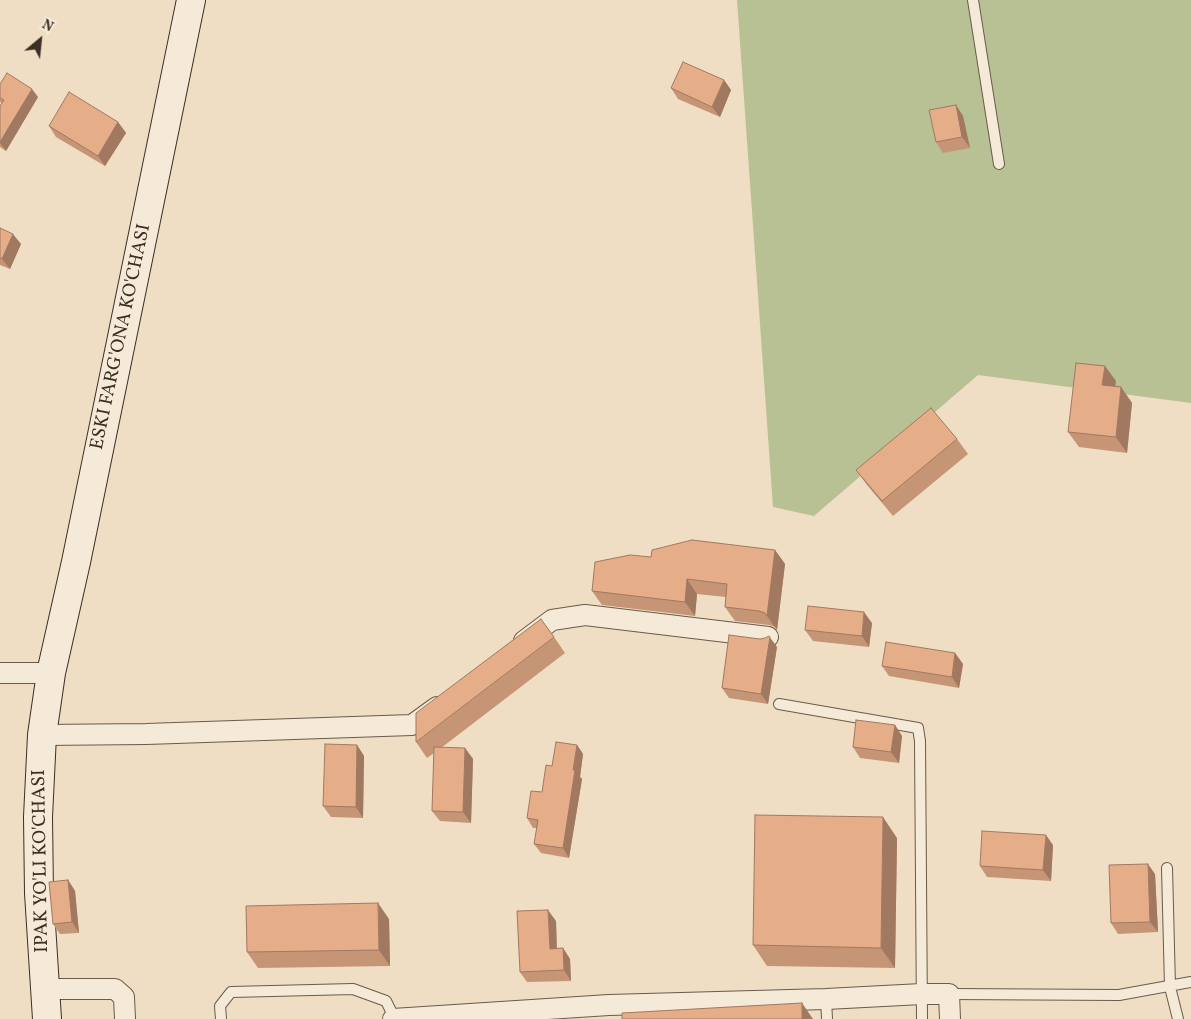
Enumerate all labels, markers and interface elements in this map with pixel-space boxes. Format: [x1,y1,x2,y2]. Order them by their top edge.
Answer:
north arrow [15,15,65,65]
text: N [38,16,56,37]
street label: ESKI FARG'ONA KO'CHASI [87,222,157,452]
street label: IPAK YO'LI KO'CHASI [29,769,55,953]

